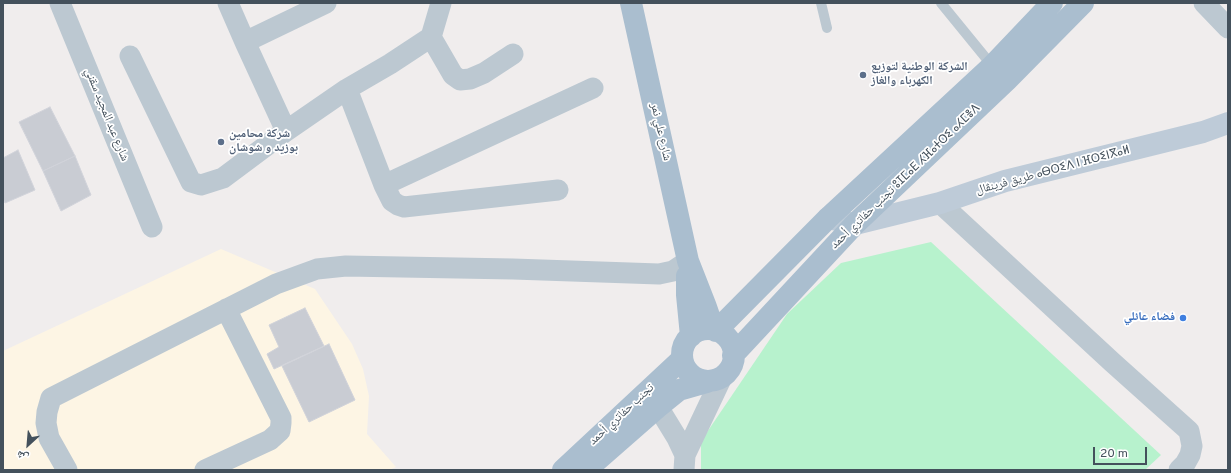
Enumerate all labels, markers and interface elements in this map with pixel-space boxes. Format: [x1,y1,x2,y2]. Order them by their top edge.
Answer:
place label: الشركة الوطنية لتوزيع الكهرباء والغاز [871,61,968,89]
street label: شارع عبد المجيد سقني [81,66,131,164]
marker: الشركة الوطنية لتوزيع الكهرباء والغاز [858,70,868,80]
street label: تجنب حفاتري أحمد ⵓⵊⵎⴰⴹ ⵃⴼⴰⵜⵔⵉ ⴰⵃⵎⴻⴷ [828,101,984,253]
street label: شارع علي نمر [646,102,674,162]
place label: شركة محامين بوزيد و شوشان [229,128,298,156]
marker: شركة محامين بوزيد و شوشان [216,137,226,147]
street label: طريق فرينڨال ⴰⴱⵔⵉⴷ ⵏ ⴼⵔⵉⵏⴳⴰⵍ [975,144,1131,198]
place label: فضاء عائلي [1124,311,1175,325]
marker: فضاء عائلي [1178,313,1188,323]
street label: تجنب حفاتري أحمد [586,381,658,449]
north arrow [8,425,48,465]
scale bar [1095,439,1149,465]
text: 20 m [1100,446,1128,462]
text: ش [14,447,31,465]

